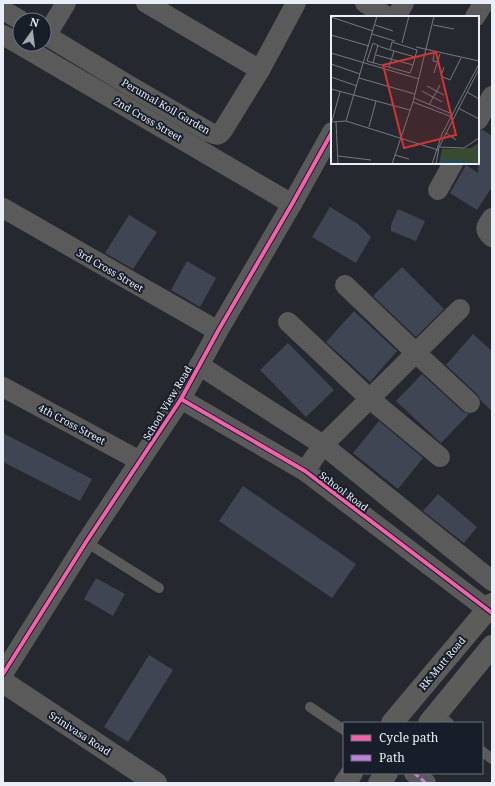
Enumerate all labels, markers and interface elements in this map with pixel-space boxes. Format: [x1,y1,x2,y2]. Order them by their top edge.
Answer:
north arrow [12,12,52,52]
text: N [29,13,41,30]
inset map [331,16,479,164]
street label: Perumal Koil Garden [119,75,213,137]
street label: 2nd Cross Street [111,94,185,145]
street label: 3rd Cross Street [74,245,146,295]
street label: School View Road [139,363,195,443]
street label: 4th Cross Street [36,400,108,448]
street label: School Road [317,468,371,514]
street label: RK Mutt Road [416,633,468,693]
street label: Srinivasa Road [46,708,114,758]
legend [343,722,483,774]
text: Cycle path [379,729,439,746]
text: Path [379,749,405,766]

